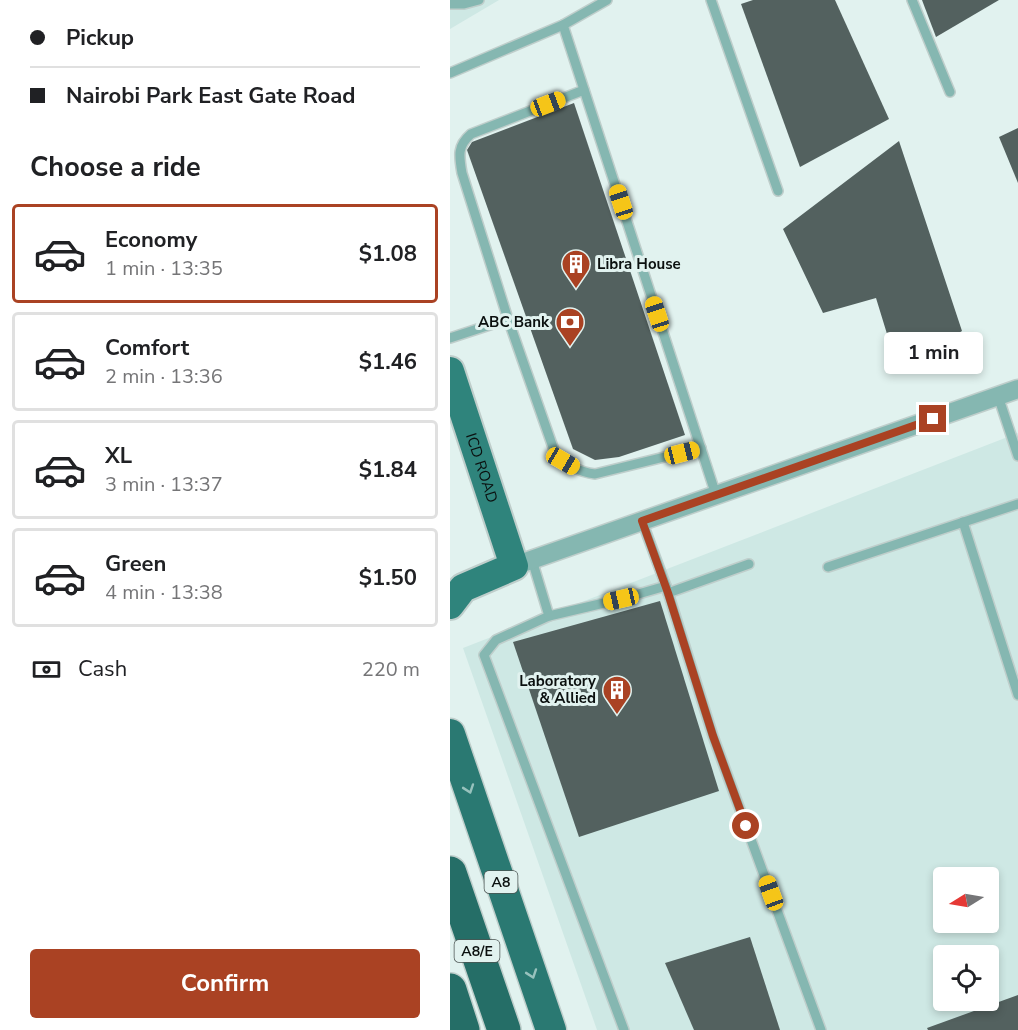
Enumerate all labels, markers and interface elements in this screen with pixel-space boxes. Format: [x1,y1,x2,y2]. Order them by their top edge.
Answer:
text: Pickup [66,23,134,53]
text: Nairobi Park East Gate Road [66,81,355,111]
car [528,89,568,119]
text: Choose a ride [30,149,201,186]
car [607,182,635,222]
text: Economy [105,225,197,255]
icon: car [33,227,87,281]
text: $1.08 [359,239,417,269]
building icon: Libra House [560,248,592,290]
place label: Libra House [597,254,681,274]
text: 1 min · 13:35 [105,255,223,282]
car [643,294,671,334]
bank icon: ABC Bank [554,306,586,348]
place label: ABC Bank [478,312,550,332]
callout: 1 min [884,332,982,374]
text: Comfort [105,333,189,363]
icon: car [33,335,87,389]
text: 1 min [908,339,959,366]
text: $1.46 [359,347,417,377]
text: 2 min · 13:36 [105,363,223,390]
route end [919,405,946,432]
street label: ICD ROAD [461,430,503,505]
car [662,440,702,466]
text: XL [105,441,132,471]
icon: car [33,443,87,497]
car [543,444,583,478]
text: $1.84 [359,455,417,485]
text: 3 min · 13:37 [105,471,223,498]
text: Green [105,549,166,579]
icon: car [33,551,87,605]
text: $1.50 [359,563,417,593]
text: 4 min · 13:38 [105,579,223,606]
car [601,586,641,612]
icon: cash [30,653,63,686]
text: Cash [78,654,127,684]
text: 220 m [362,656,420,683]
place label: Laboratory & Allied [519,671,596,708]
building icon: Laboratory & Allied [601,674,633,716]
one-way arrow [461,783,474,794]
route start [732,812,759,839]
north arrow [933,867,999,933]
map controls [933,867,999,1011]
road number: A8 [484,871,518,893]
car [756,873,786,913]
road number: A8/E [454,940,500,962]
button: locate [933,945,999,1011]
button: Confirm [30,949,420,1018]
one-way arrow [525,968,538,979]

